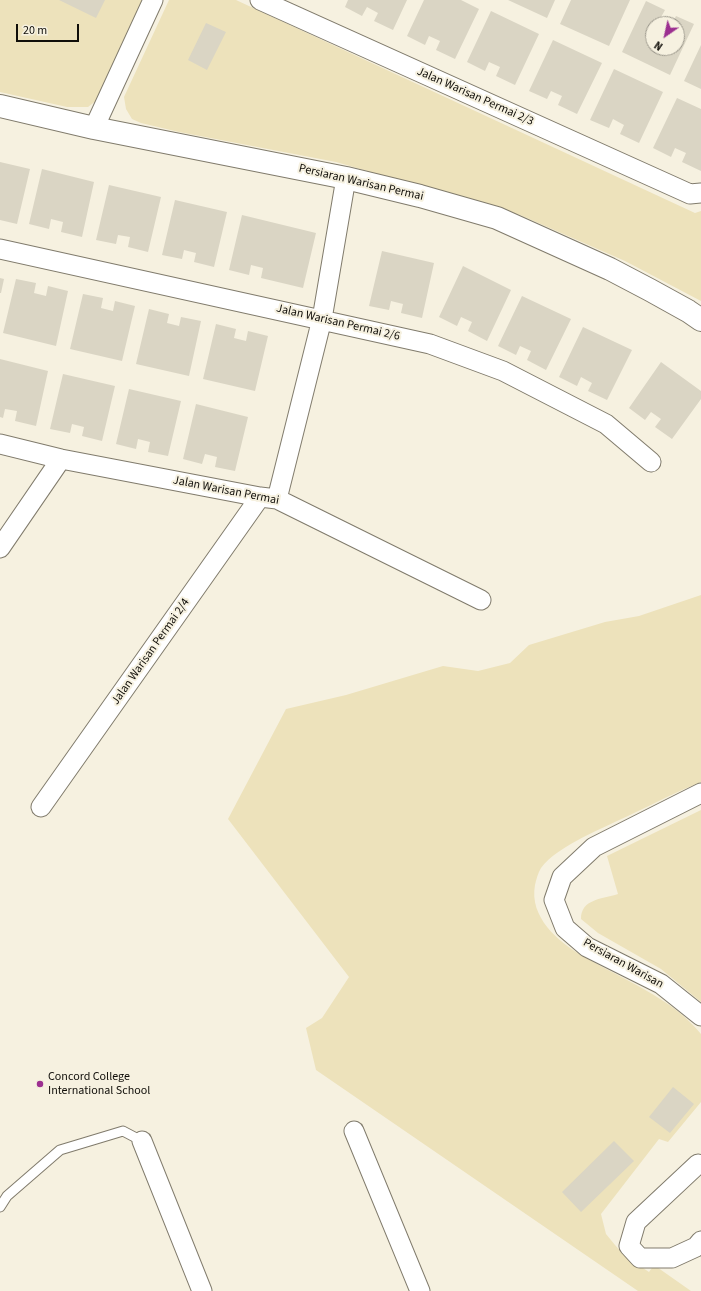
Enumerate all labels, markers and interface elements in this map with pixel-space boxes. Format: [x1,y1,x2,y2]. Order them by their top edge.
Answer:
scale bar [18,16,81,42]
north arrow [645,16,685,56]
text: 20 m [23,22,47,39]
text: N [651,37,666,54]
street label: Jalan Warisan Permai 2/3 [414,65,536,129]
street label: Persiaran Warisan Permai [297,162,425,204]
street label: Jalan Warisan Permai 2/6 [275,302,401,344]
street label: Jalan Warisan Permai [172,474,280,508]
street label: Jalan Warisan Permai 2/4 [109,596,193,708]
street label: Persiaran Warisan [580,936,666,992]
place label: Concord College International School [48,1070,150,1098]
marker: Concord College International School [35,1079,45,1089]

